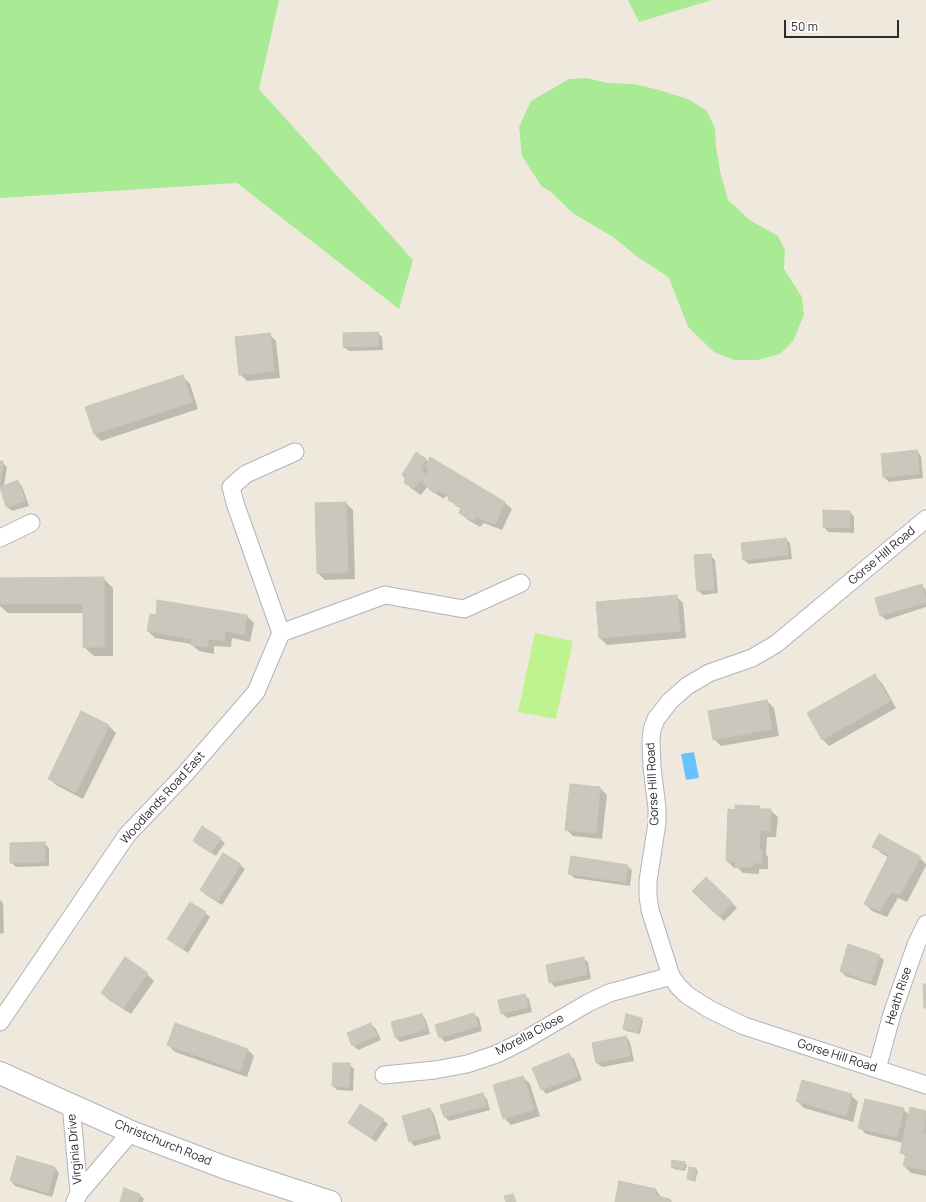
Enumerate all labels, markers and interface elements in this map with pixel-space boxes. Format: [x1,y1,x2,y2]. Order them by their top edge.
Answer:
scale bar [786,12,901,38]
text: 50 m [791,18,818,35]
street label: Gorse Hill Road [846,524,918,588]
street label: Gorse Hill Road [644,742,662,826]
street label: Woodlands Road East [118,749,208,847]
street label: Heath Rise [883,965,915,1027]
street label: Morella Close [494,1011,566,1059]
street label: Gorse Hill Road [795,1036,879,1076]
street label: Virginia Drive [65,1113,85,1185]
street label: Christchurch Road [112,1117,214,1169]

